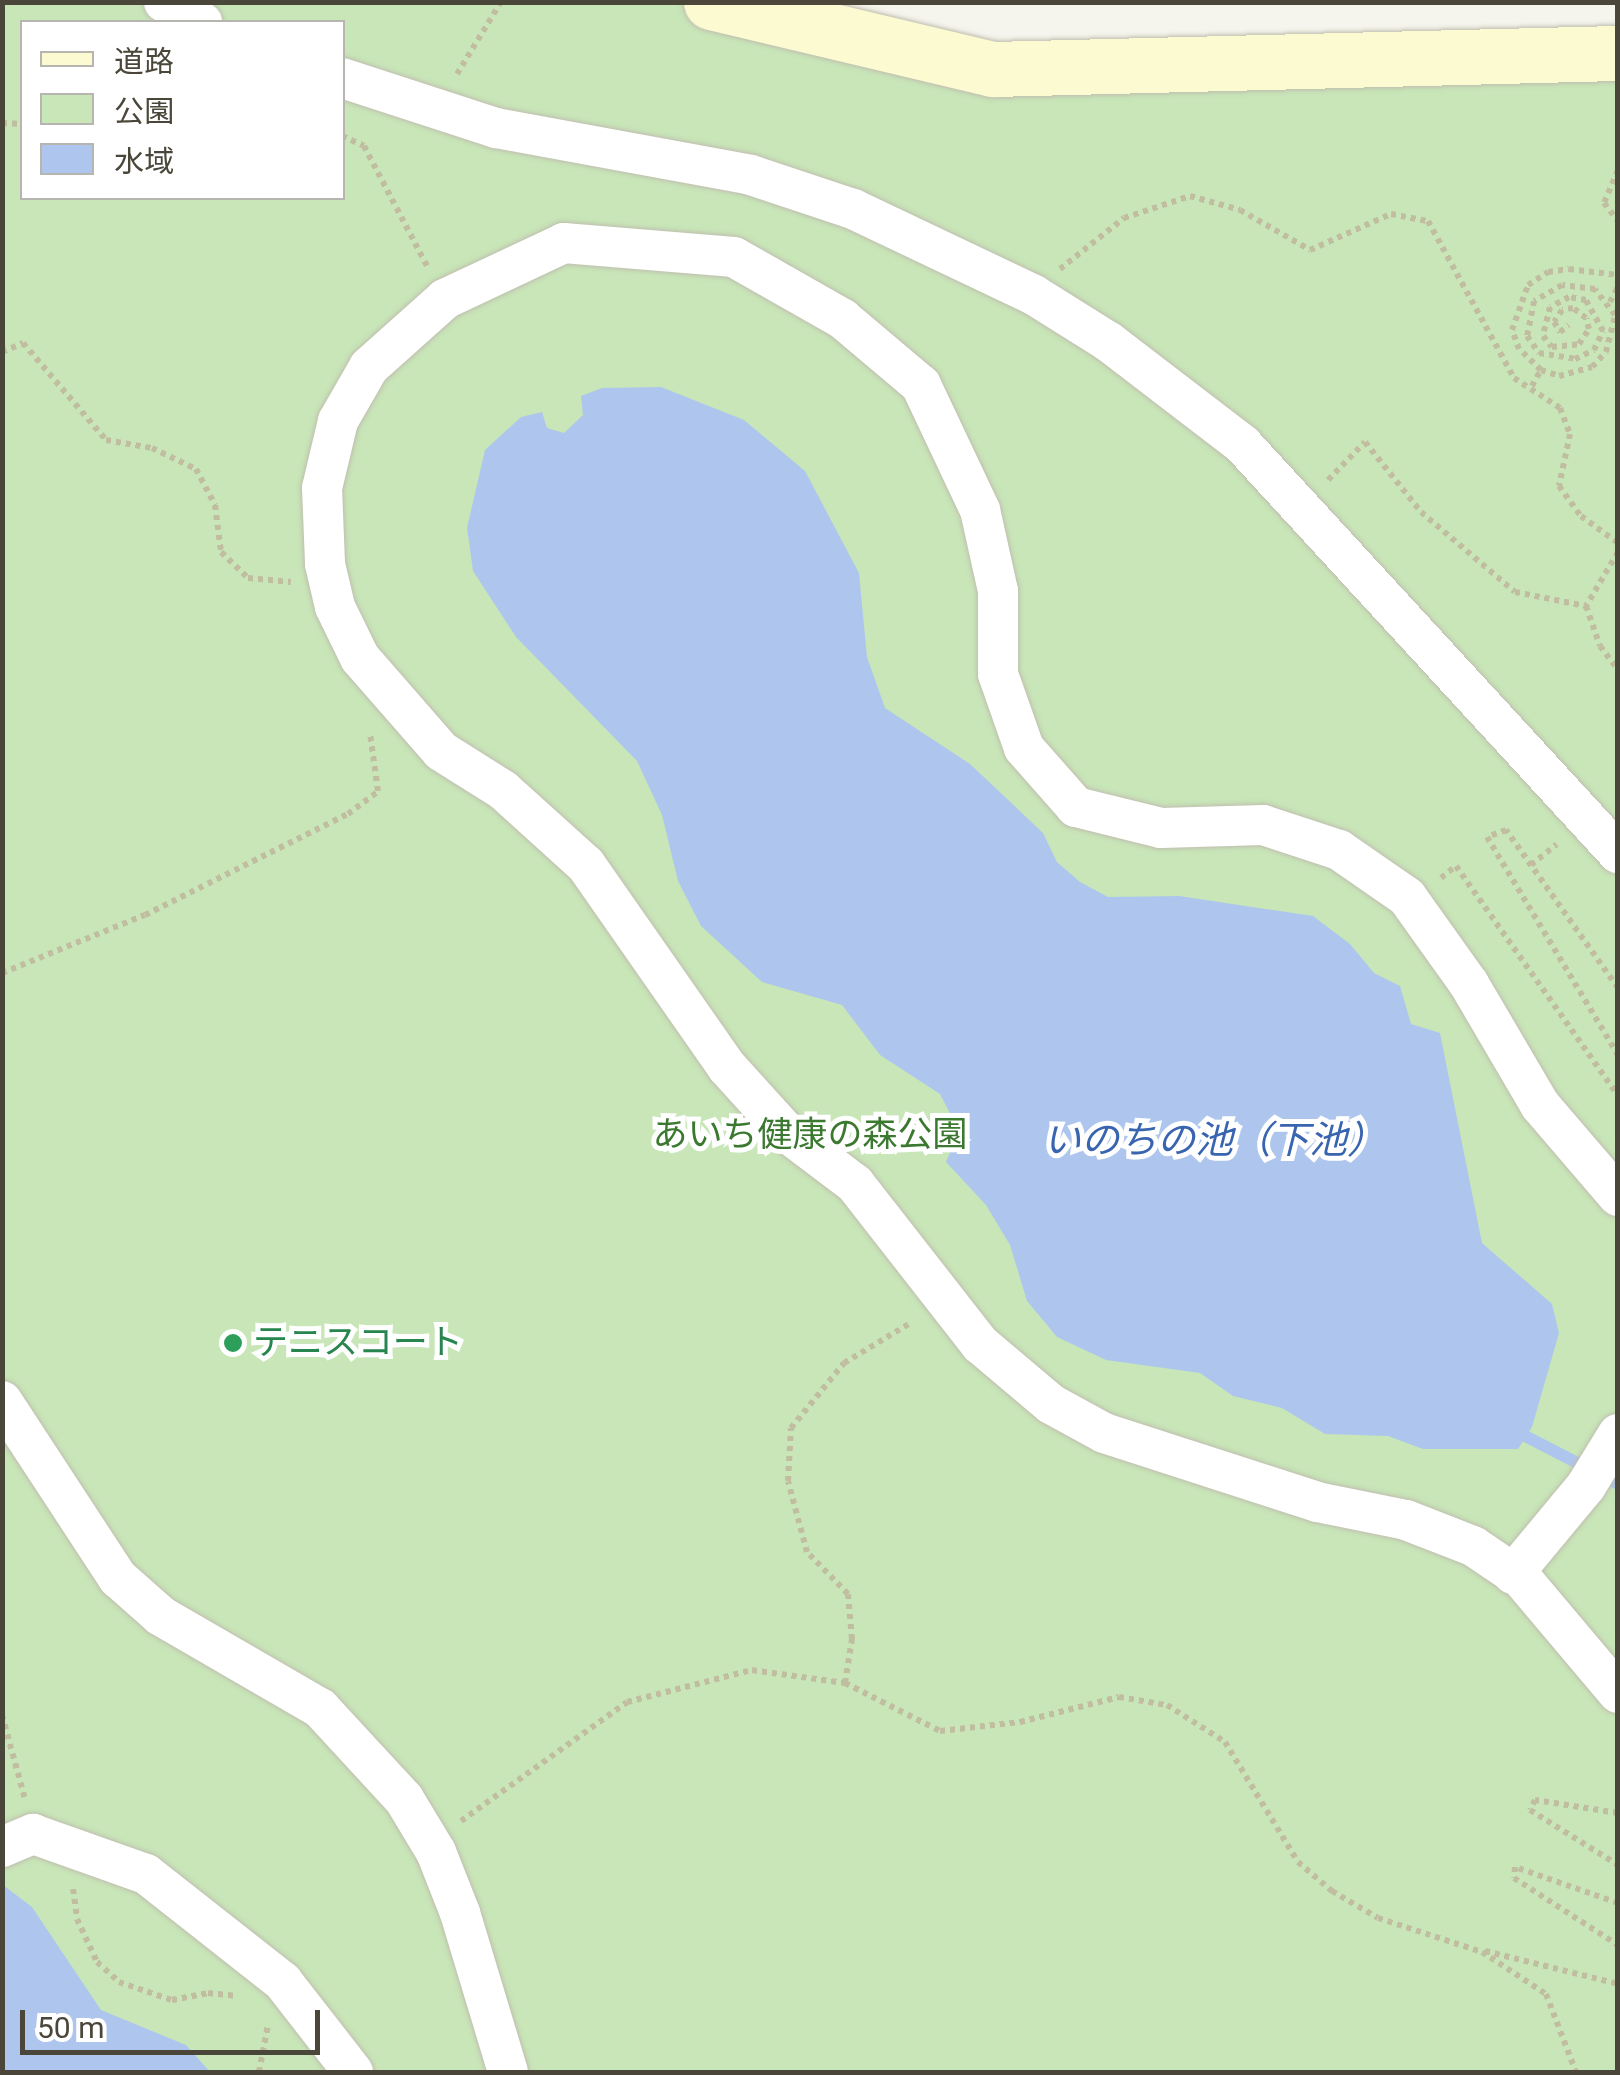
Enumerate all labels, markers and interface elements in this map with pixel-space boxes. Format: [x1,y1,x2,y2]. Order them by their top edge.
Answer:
legend [20,20,345,200]
text: 道路 [114,44,174,79]
text: 公園 [114,94,174,129]
text: 水域 [114,144,174,179]
park label: あいち健康の森公園 [653,1114,967,1156]
water label: いのちの池（下池） [1043,1118,1385,1164]
place label: テニスコート [253,1322,463,1364]
marker: テニスコート [222,1332,244,1354]
scale bar [25,1990,325,2052]
text: 50 m [37,2010,104,2045]

